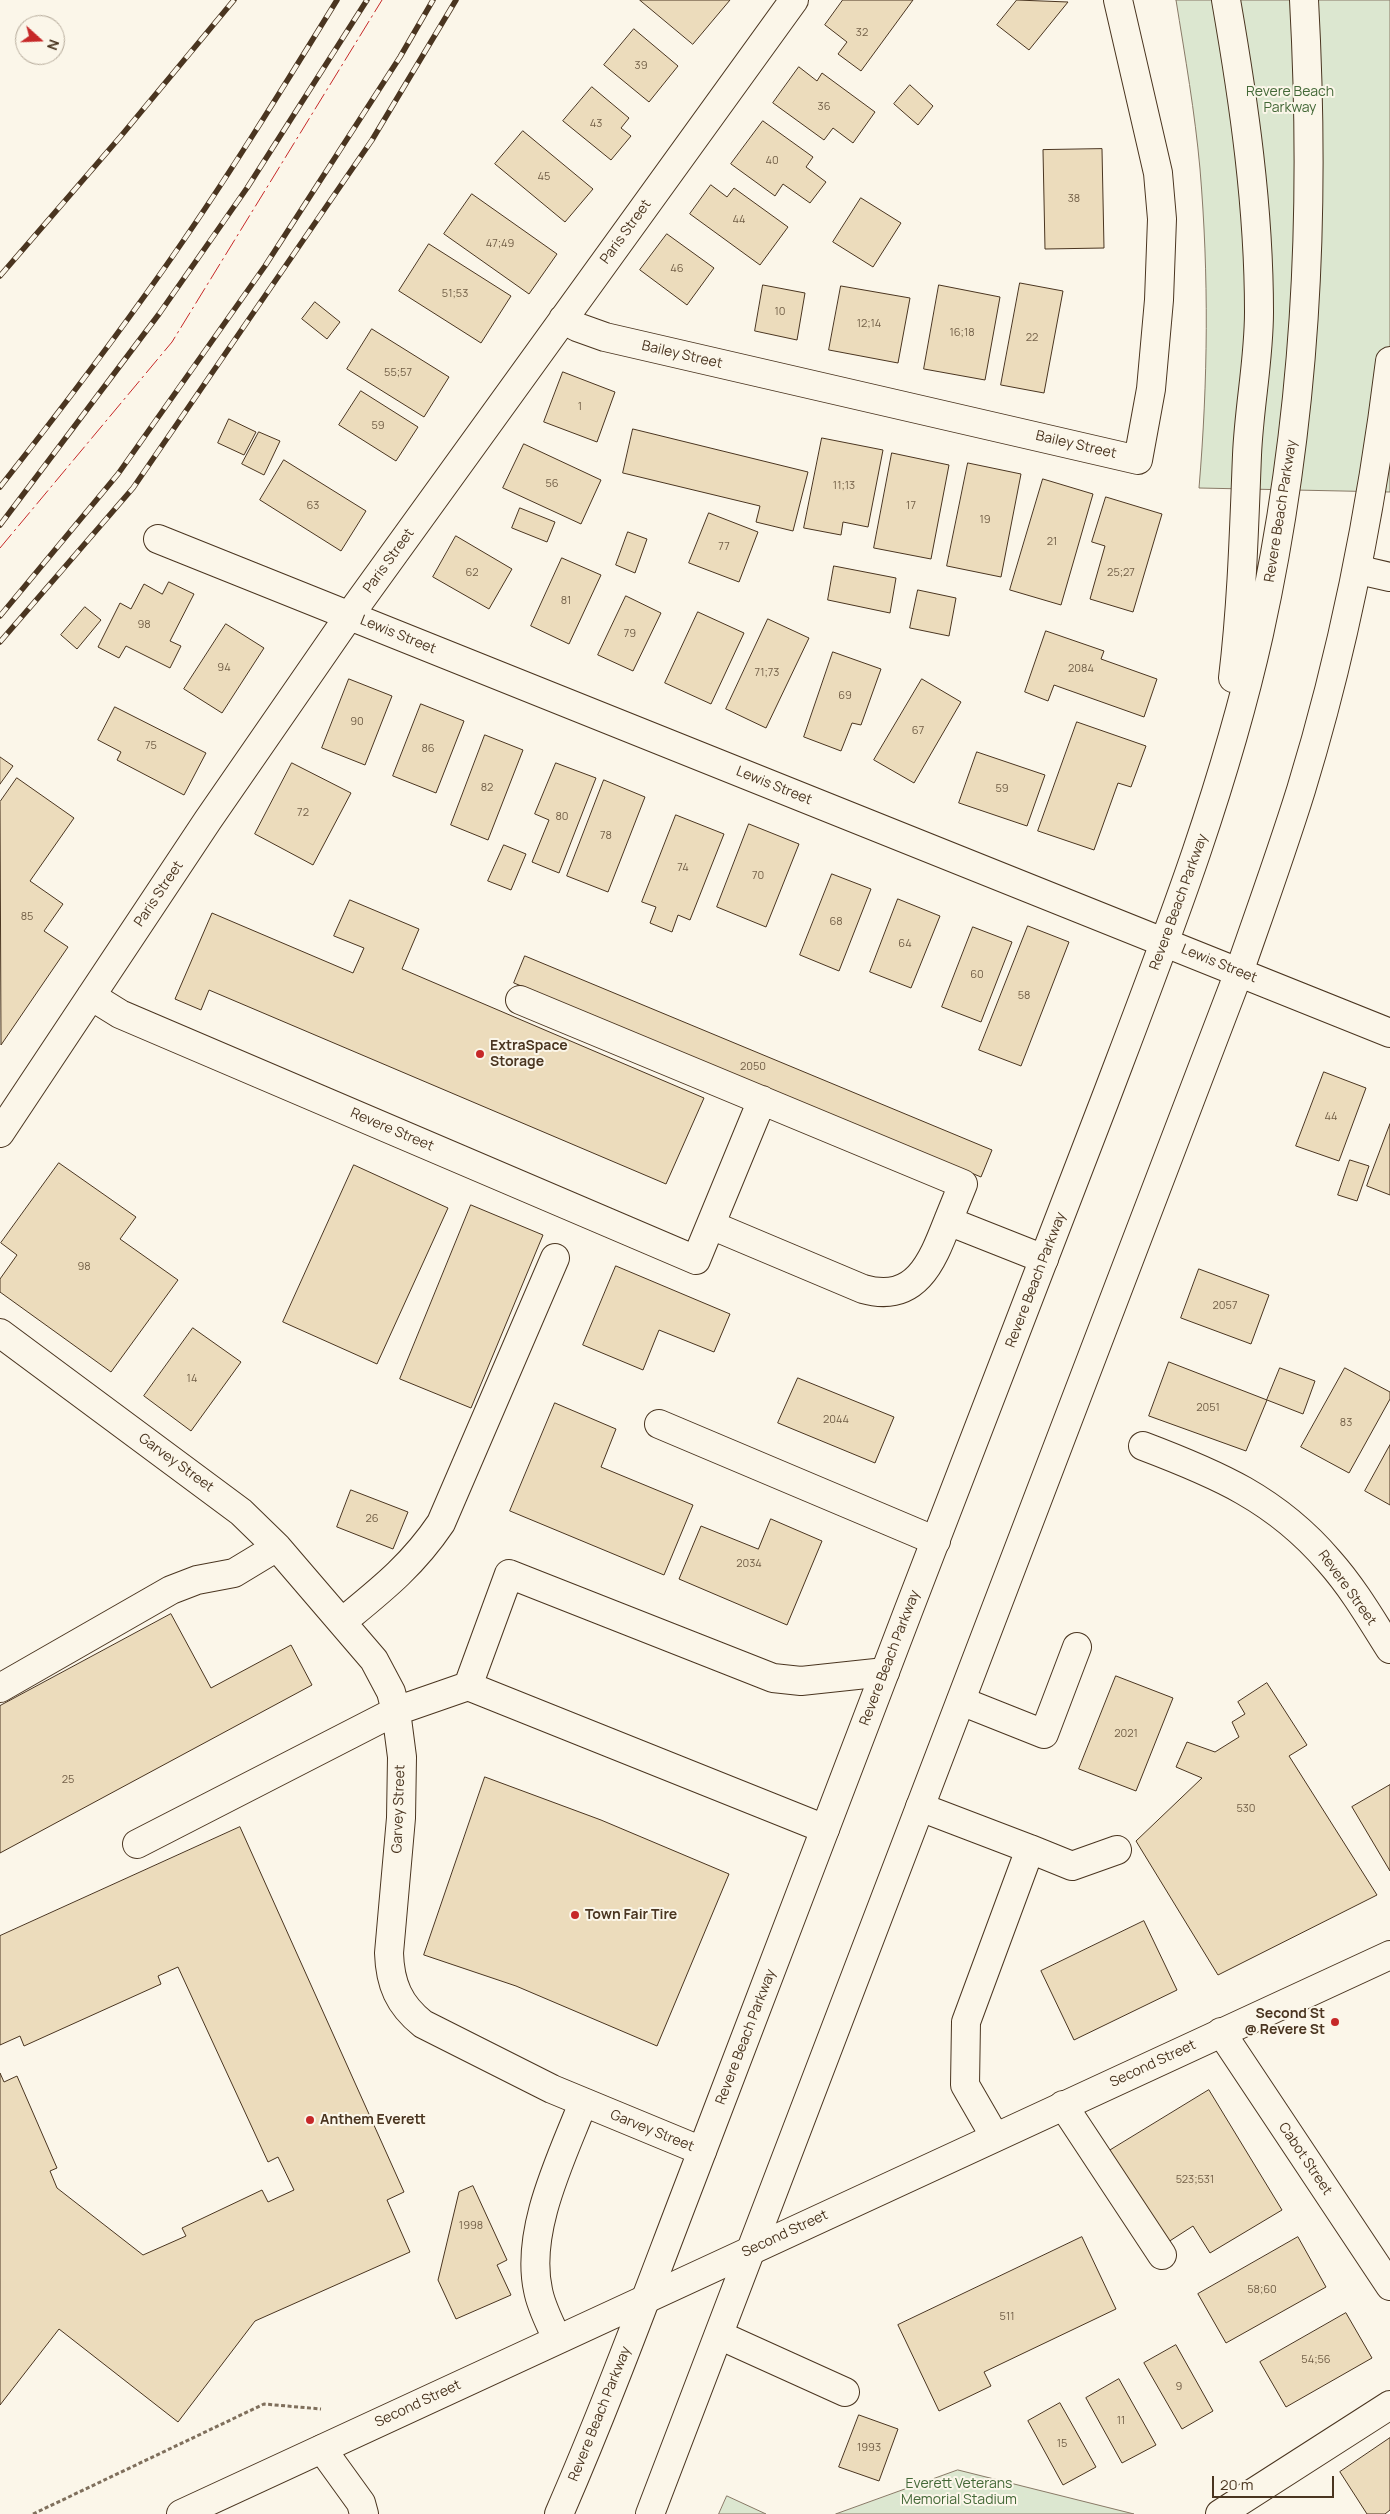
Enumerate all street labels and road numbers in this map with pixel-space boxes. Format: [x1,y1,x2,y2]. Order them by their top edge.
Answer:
street label: Paris Street [597,197,655,267]
street label: Bailey Street [640,338,724,372]
street label: Bailey Street [1034,428,1118,462]
street label: Revere Beach Parkway [1261,439,1301,583]
street label: Paris Street [360,526,418,596]
street label: Lewis Street [358,612,438,658]
street label: Lewis Street [734,763,814,809]
street label: Revere Beach Parkway [1147,832,1211,972]
street label: Paris Street [131,858,187,930]
street label: Lewis Street [1179,941,1259,987]
street label: Revere Street [348,1105,436,1155]
street label: Revere Beach Parkway [1002,1210,1070,1350]
street label: Garvey Street [135,1430,217,1496]
street label: Revere Street [1314,1547,1380,1629]
street label: Revere Beach Parkway [856,1588,924,1728]
street label: Garvey Street [389,1764,409,1854]
street label: Revere Beach Parkway [712,1967,780,2107]
street label: Second Street [1107,2037,1199,2091]
street label: Garvey Street [608,2107,696,2155]
street label: Cabot Street [1275,2120,1335,2198]
street label: Second Street [739,2207,831,2261]
street label: Revere Beach Parkway [565,2344,635,2484]
street label: Second Street [372,2377,464,2431]

